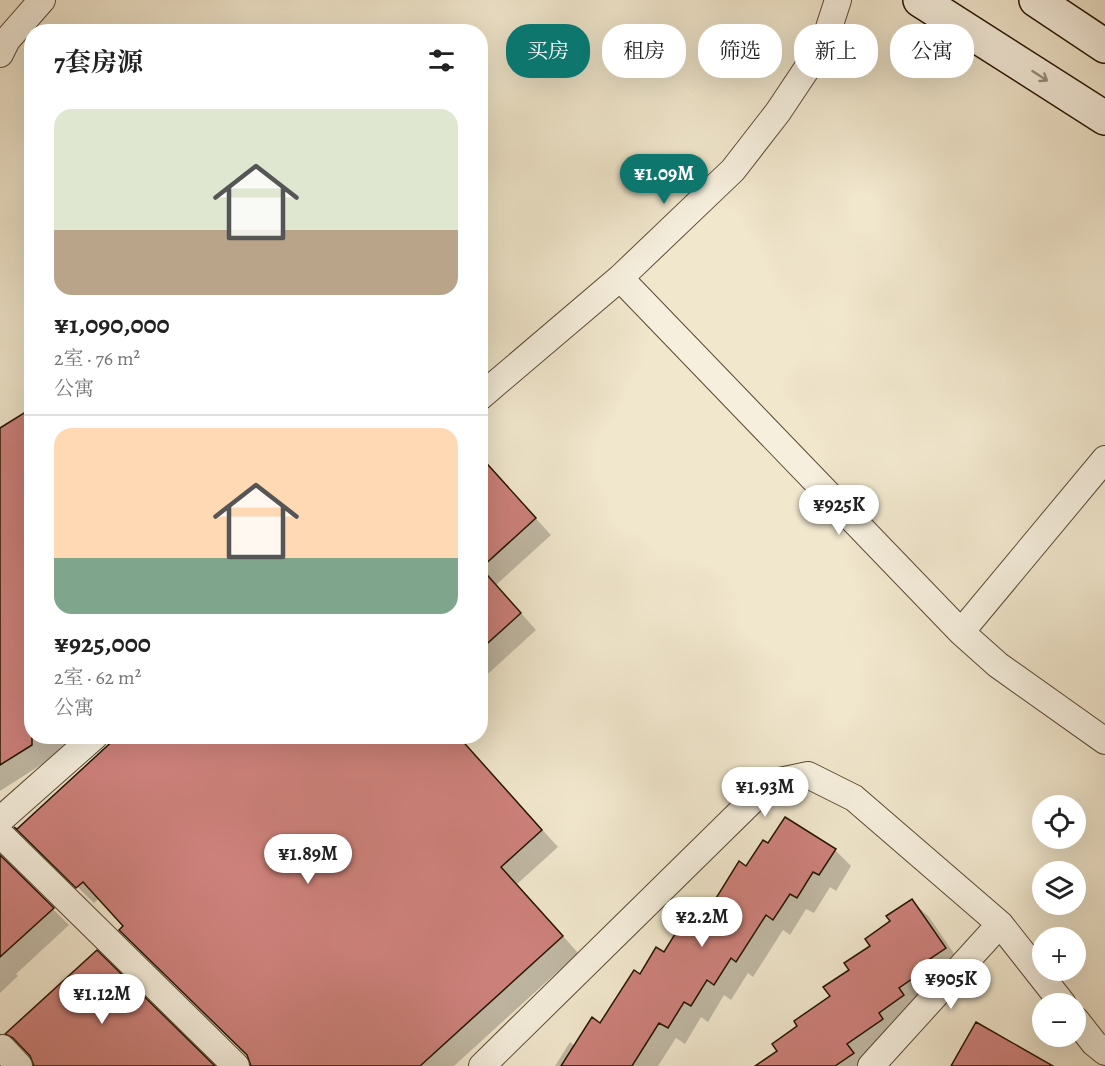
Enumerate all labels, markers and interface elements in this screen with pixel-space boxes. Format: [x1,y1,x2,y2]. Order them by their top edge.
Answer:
chip: 买房 [506,24,590,78]
chip: 租房 [602,24,686,78]
chip: 筛选 [698,24,782,78]
chip: 新上 [794,24,878,78]
chip: 公寓 [890,24,974,78]
icon: filters [425,44,458,77]
text: 7套房源 [54,45,143,80]
one-way arrow [1032,69,1049,82]
icon: home [202,148,310,256]
pin: ¥1.09M [615,154,713,205]
text: ¥1.09M [634,160,694,187]
text: ¥1,090,000 [54,307,170,342]
text: 2室 · 76 m² [54,345,140,372]
text: 公寓 [54,375,94,402]
icon: home [202,467,310,575]
pin: ¥925K [797,485,881,536]
text: ¥925K [813,491,865,518]
text: ¥925,000 [54,626,151,661]
text: 2室 · 62 m² [54,664,141,691]
text: 公寓 [54,694,94,721]
pin: ¥1.93M [716,767,814,818]
text: ¥1.93M [736,773,794,800]
map controls [1032,795,1086,1047]
button: locate [1032,795,1086,849]
pin: ¥1.89M [259,834,357,885]
text: ¥1.89M [278,840,338,867]
button: layers [1032,861,1086,915]
pin: ¥2.2M [660,897,744,948]
text: ¥2.2M [675,903,729,930]
button: + [1032,927,1086,981]
pin: ¥905K [909,959,993,1010]
text: ¥905K [925,965,977,992]
pin: ¥1.12M [53,974,151,1025]
text: ¥1.12M [73,980,131,1007]
button: − [1032,993,1086,1047]

